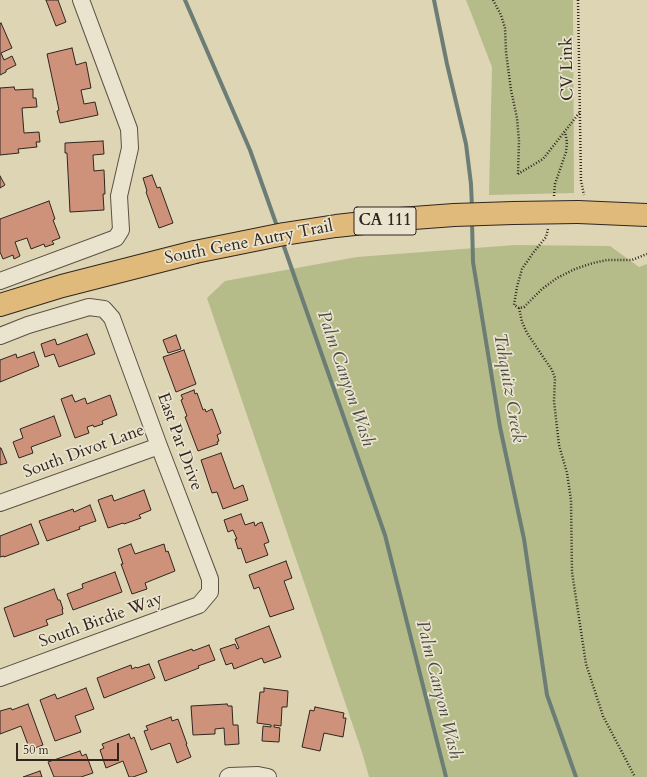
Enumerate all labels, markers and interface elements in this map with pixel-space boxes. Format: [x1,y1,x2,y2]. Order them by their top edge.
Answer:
street label: CV Link [557,37,579,101]
road number: CA 111 [354,207,416,235]
street label: South Gene Autry Trail [163,217,335,269]
water label: Palm Canyon Wash [312,308,378,450]
water label: Tahquitz Creek [488,332,528,444]
street label: East Par Drive [152,390,206,494]
street label: South Divot Lane [21,421,147,483]
street label: South Birdie Way [36,589,166,653]
water label: Palm Canyon Wash [410,619,466,761]
scale bar [18,735,121,761]
text: 50 m [23,742,49,758]

